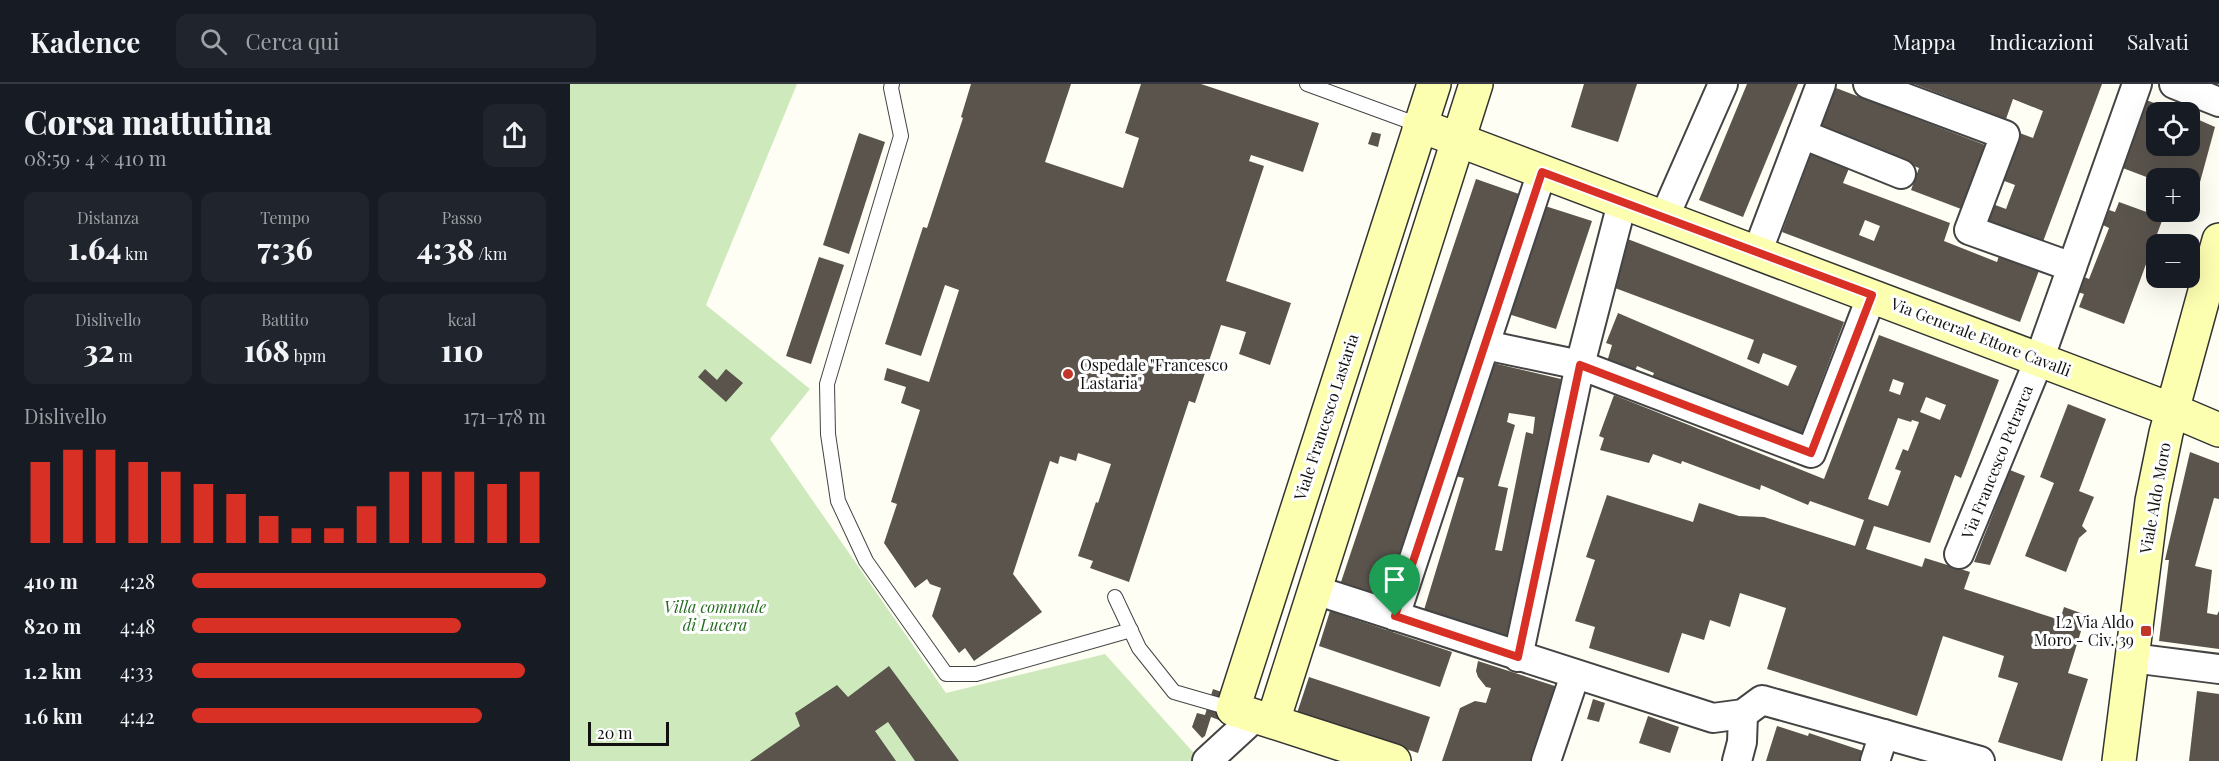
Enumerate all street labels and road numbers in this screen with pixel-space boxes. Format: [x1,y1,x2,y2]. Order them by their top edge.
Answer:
street label: Via Generale Ettore Cavalli [1887,292,2074,381]
street label: Viale Francesco Lastaria [1288,331,1362,504]
street label: Via Francesco Petrarca [1956,382,2037,543]
street label: Viale Aldo Moro [2134,440,2175,556]

